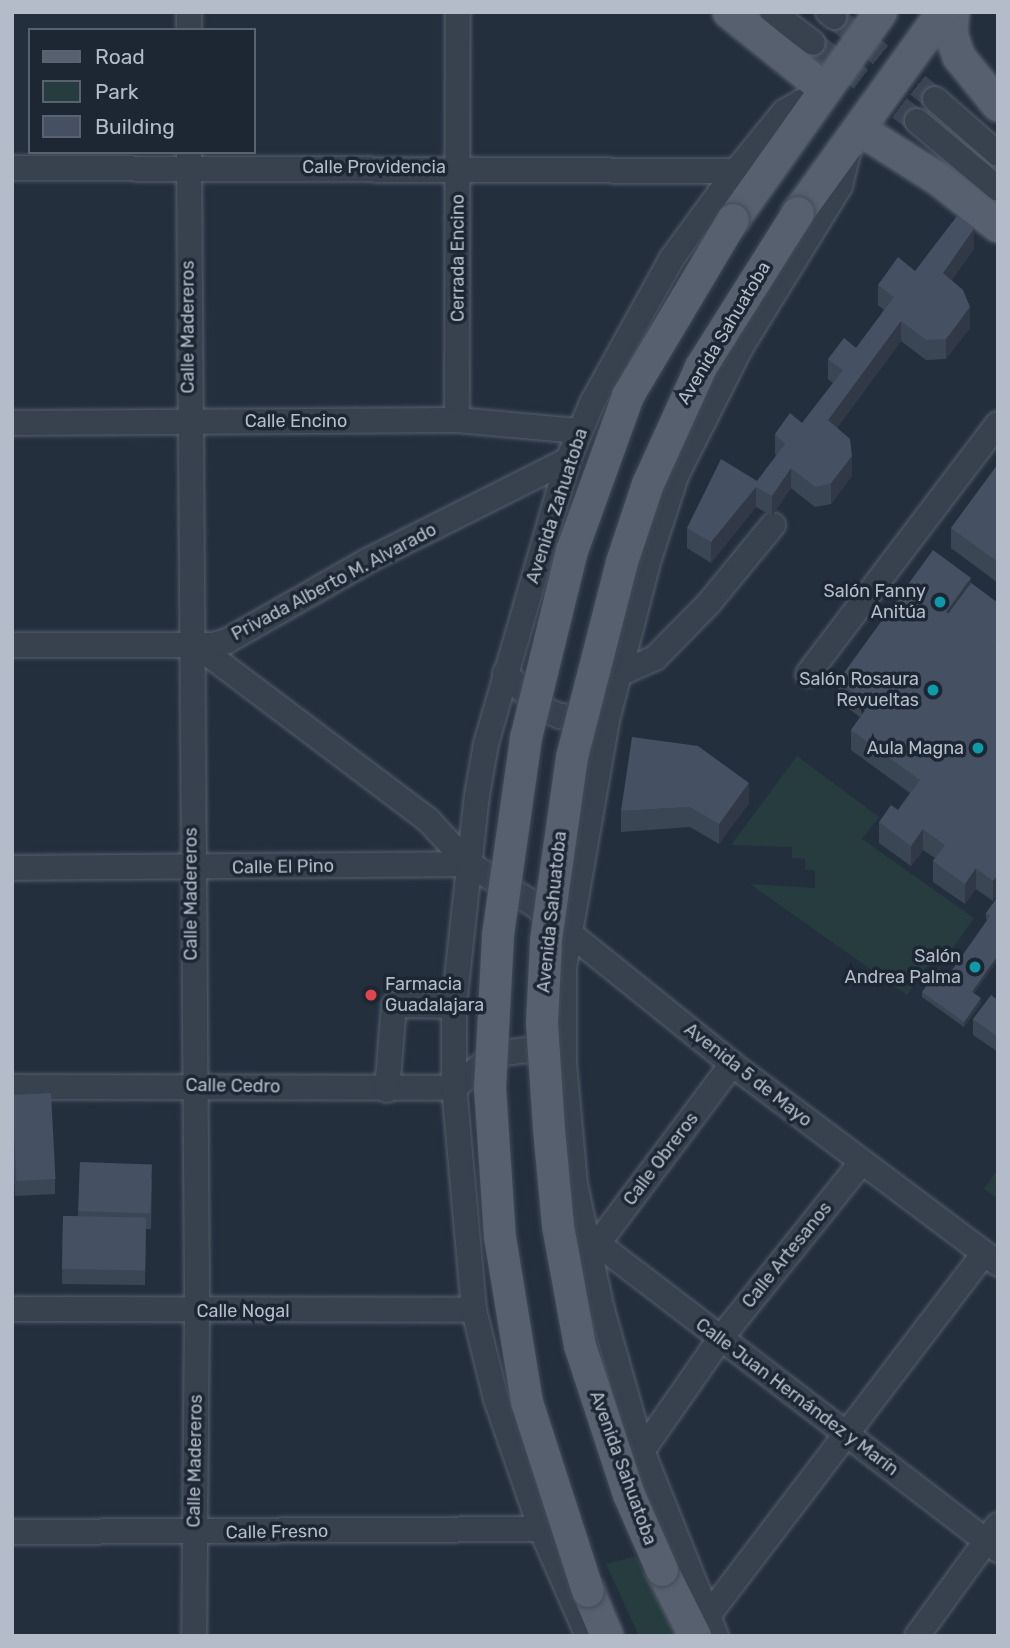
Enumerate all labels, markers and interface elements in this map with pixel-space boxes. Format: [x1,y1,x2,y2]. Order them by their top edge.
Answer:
legend [28,28,256,154]
text: Road [95,44,145,69]
text: Park [95,79,139,104]
text: Building [95,114,175,139]
street label: Calle Providencia [302,156,446,178]
street label: Cerrada Encino [447,194,469,322]
street label: Avenida Sahuatoba [673,258,775,408]
street label: Calle Madereros [177,260,199,394]
street label: Calle Encino [245,410,347,432]
street label: Avenida Zahuatoba [522,426,592,586]
street label: Privada Alberto M. Alvarado [227,518,441,646]
place label: Salón Fanny Anitúa [823,581,926,624]
marker: Salón Fanny Anitúa [932,594,948,610]
place label: Salón Rosaura Revueltas [799,669,919,712]
marker: Salón Rosaura Revueltas [925,682,941,698]
place label: Aula Magna [867,737,964,759]
marker: Aula Magna [970,740,986,756]
street label: Calle Madereros [180,827,202,961]
street label: Avenida Sahuatoba [533,830,571,994]
street label: Calle El Pino [232,855,334,879]
place label: Salón Andrea Palma [845,946,961,988]
marker: Salón Andrea Palma [967,959,983,975]
place label: Farmacia Guadalajara [385,974,484,1016]
marker: Farmacia Guadalajara [363,987,379,1003]
street label: Avenida 5 de Mayo [680,1019,816,1131]
street label: Calle Cedro [185,1074,281,1098]
street label: Calle Obreros [619,1108,703,1210]
street label: Calle Artesanos [737,1197,837,1313]
street label: Calle Nogal [196,1300,290,1322]
street label: Calle Juan Hernández y Marín [691,1313,903,1481]
street label: Avenida Sahuatoba [585,1388,661,1548]
street label: Calle Madereros [183,1394,207,1528]
street label: Calle Fresno [226,1520,328,1544]

